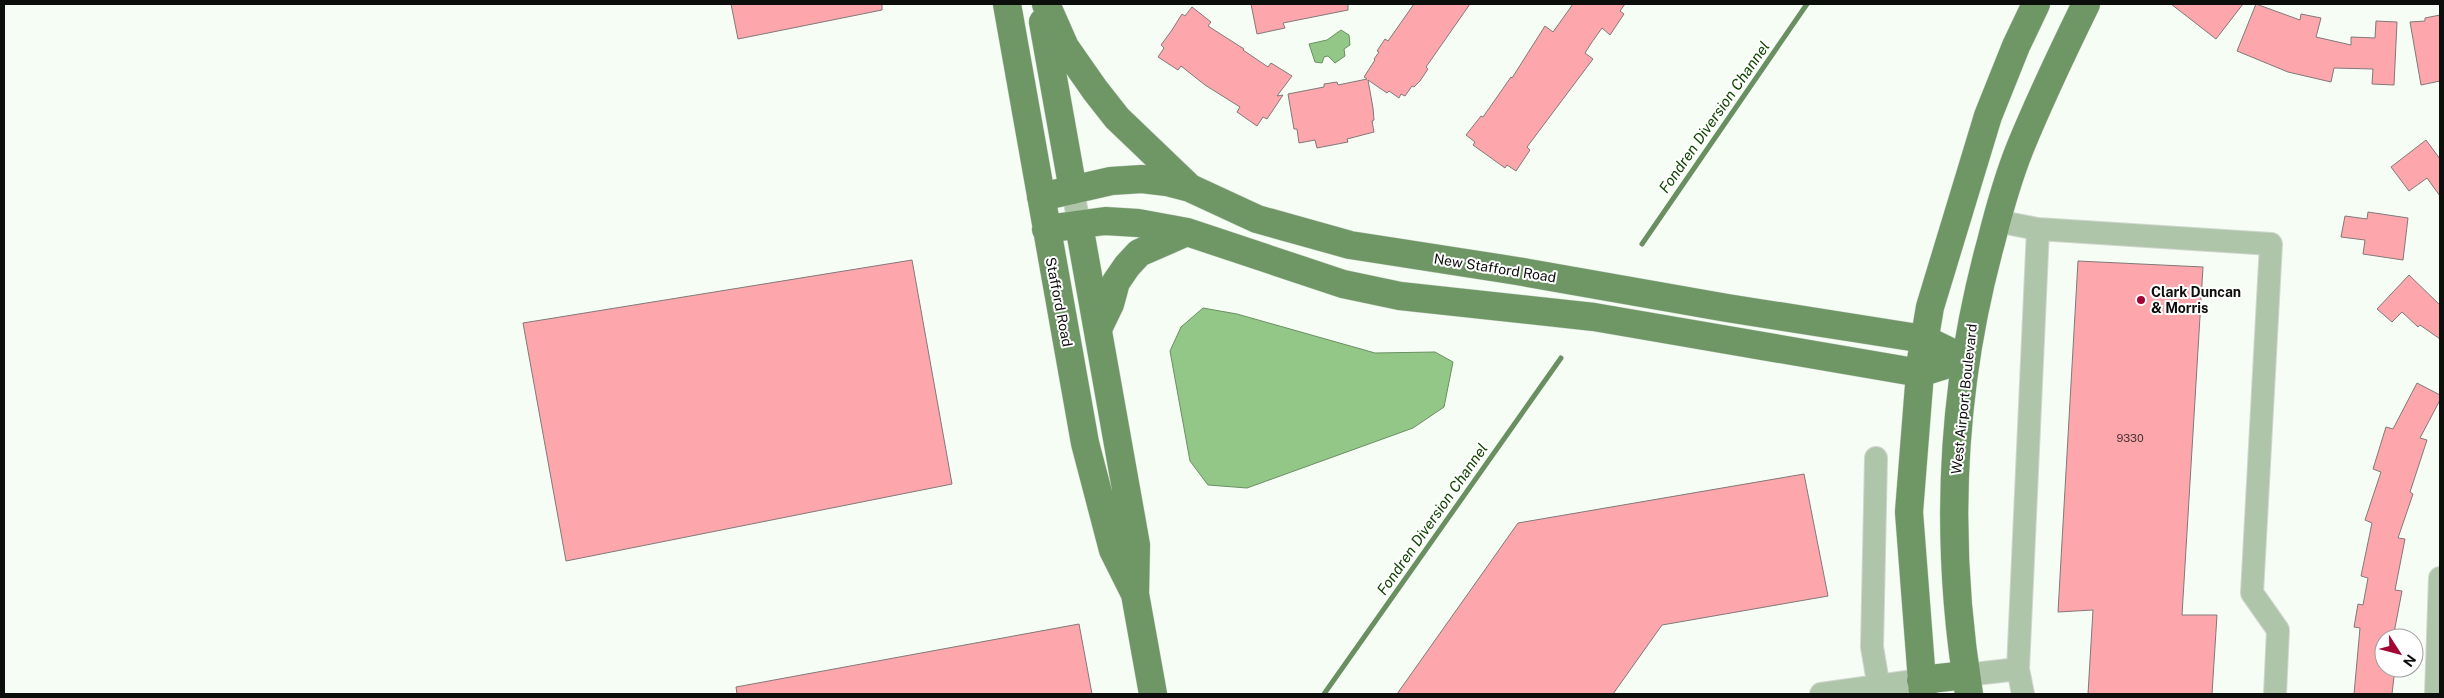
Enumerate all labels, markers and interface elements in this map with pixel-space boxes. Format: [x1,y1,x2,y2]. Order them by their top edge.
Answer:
water label: Fondren Diversion Channel [1655,38,1773,196]
street label: New Stafford Road [1433,250,1557,286]
street label: Stafford Road [1042,256,1076,348]
place label: Clark Duncan & Morris [2151,284,2241,316]
marker: Clark Duncan & Morris [2135,294,2147,306]
street label: West Airport Boulevard [1948,323,1980,475]
house number: 9330 [2116,432,2144,444]
water label: Fondren Diversion Channel [1373,440,1491,598]
north arrow [2374,628,2424,678]
text: N [2400,652,2419,670]

